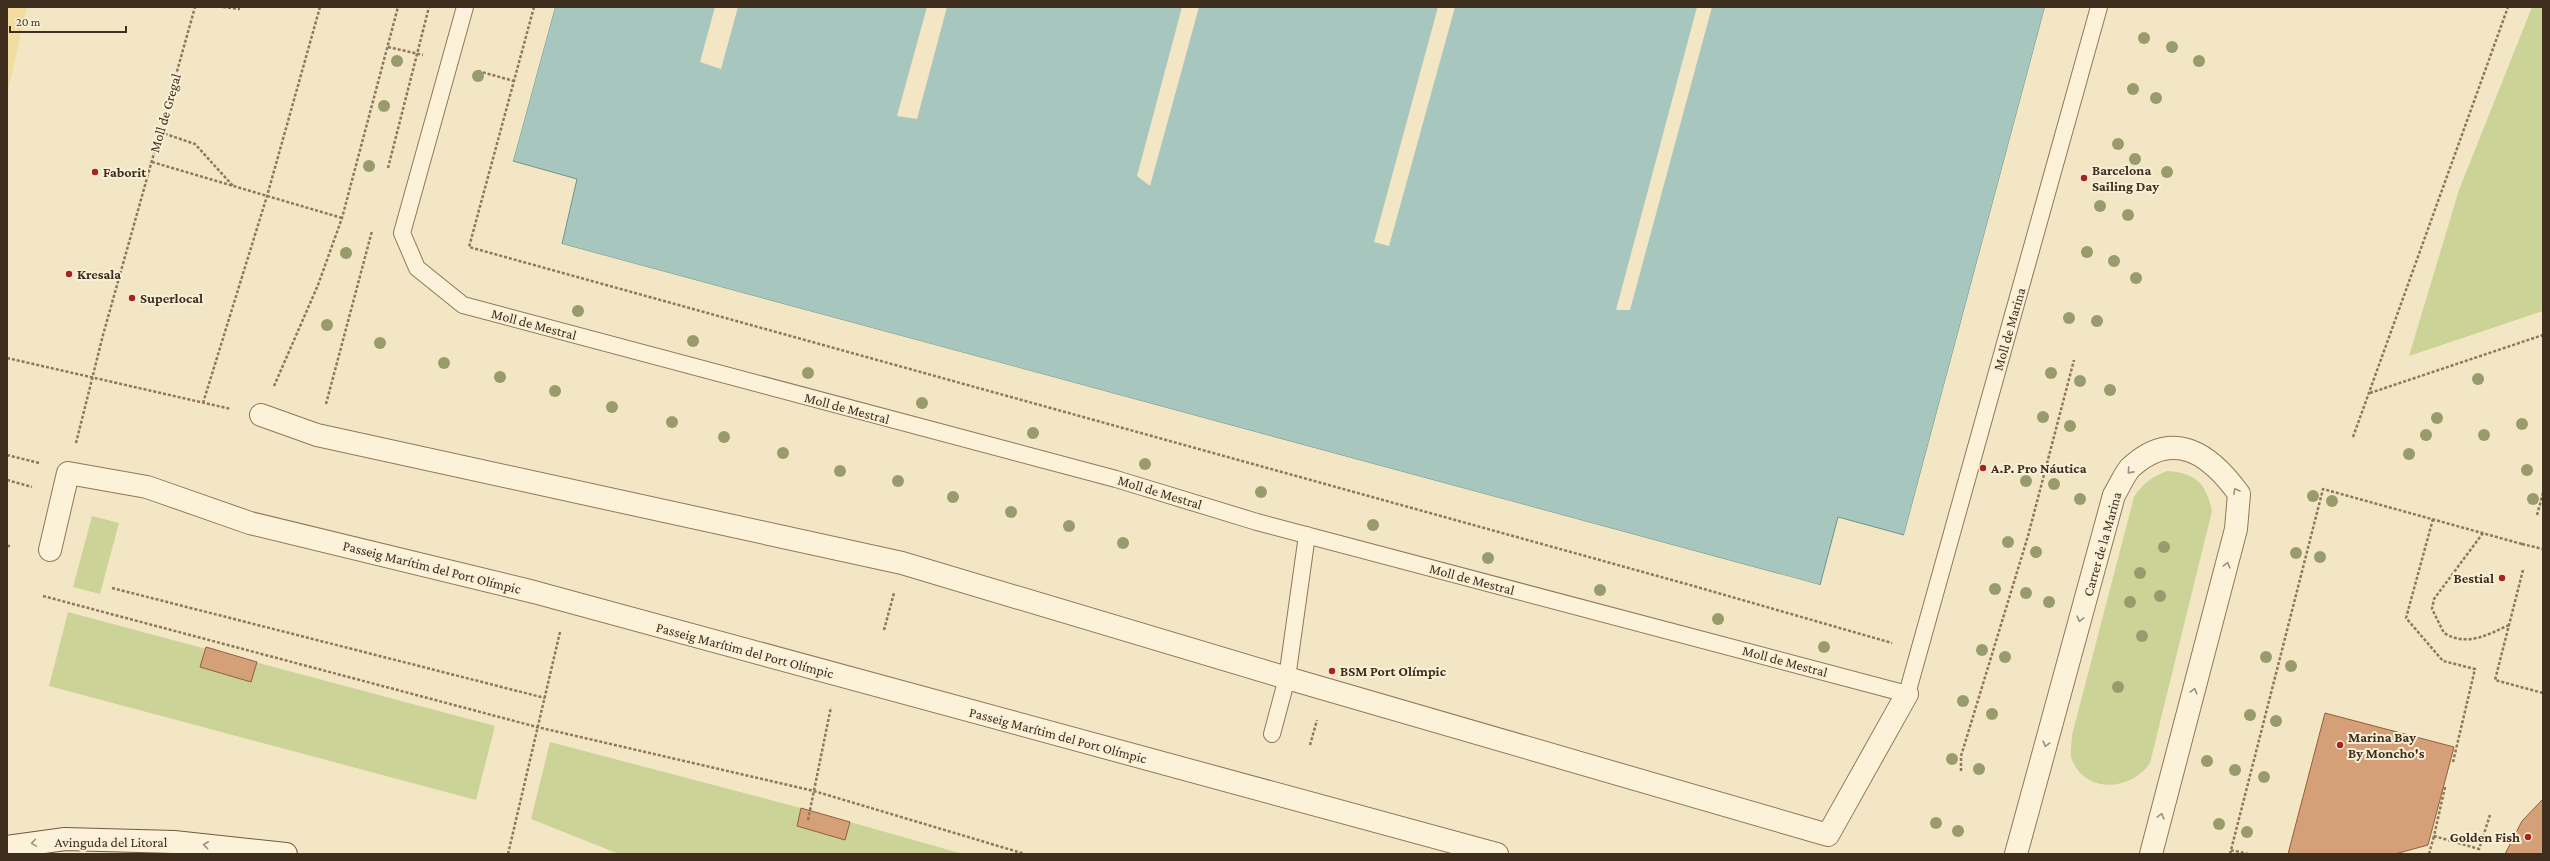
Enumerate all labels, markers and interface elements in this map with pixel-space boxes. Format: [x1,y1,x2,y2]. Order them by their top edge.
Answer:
scale bar [10,8,126,34]
text: 20 m [16,15,41,29]
street label: Moll de Gregal [146,71,184,154]
place label: Barcelona Sailing Day [2092,162,2159,194]
place label: Faborit [103,164,147,180]
marker: Faborit [90,167,100,177]
marker: Barcelona Sailing Day [2079,173,2089,183]
place label: Kresala [77,266,121,282]
marker: Kresala [64,269,74,279]
street label: Moll de Marina [1990,285,2029,372]
place label: Superlocal [140,290,203,306]
marker: Superlocal [127,293,137,303]
street label: Moll de Mestral [490,305,579,343]
street label: Moll de Mestral [803,389,892,427]
place label: A.P. Pro Náutica [1990,460,2087,476]
marker: A.P. Pro Náutica [1978,463,1988,473]
one-way arrow [2128,466,2135,473]
street label: Moll de Mestral [1116,472,1204,513]
one-way arrow [2233,488,2240,495]
street label: Carrer de la Marina [2079,490,2125,598]
street label: Passeig Marítim del Port Olímpic [341,537,523,597]
street label: Moll de Mestral [1428,560,1517,598]
one-way arrow [2222,562,2230,568]
place label: Bestial [2454,570,2494,586]
marker: Bestial [2497,573,2507,583]
one-way arrow [2076,615,2085,622]
street label: Passeig Marítim del Port Olímpic [655,619,836,681]
street label: Moll de Mestral [1741,642,1830,680]
place label: BSM Port Olímpic [1340,663,1447,679]
marker: BSM Port Olímpic [1327,666,1337,676]
one-way arrow [2189,687,2198,694]
street label: Passeig Marítim del Port Olímpic [968,704,1149,766]
place label: Marina Bay By Moncho's [2348,729,2425,761]
marker: Marina Bay By Moncho's [2335,740,2345,750]
one-way arrow [2042,741,2051,748]
one-way arrow [2156,813,2165,820]
place label: Golden Fish [2450,829,2520,845]
marker: Golden Fish [2523,832,2533,842]
street label: Avinguda del Litoral [55,834,168,850]
one-way arrow [31,838,37,847]
one-way arrow [203,841,209,850]

